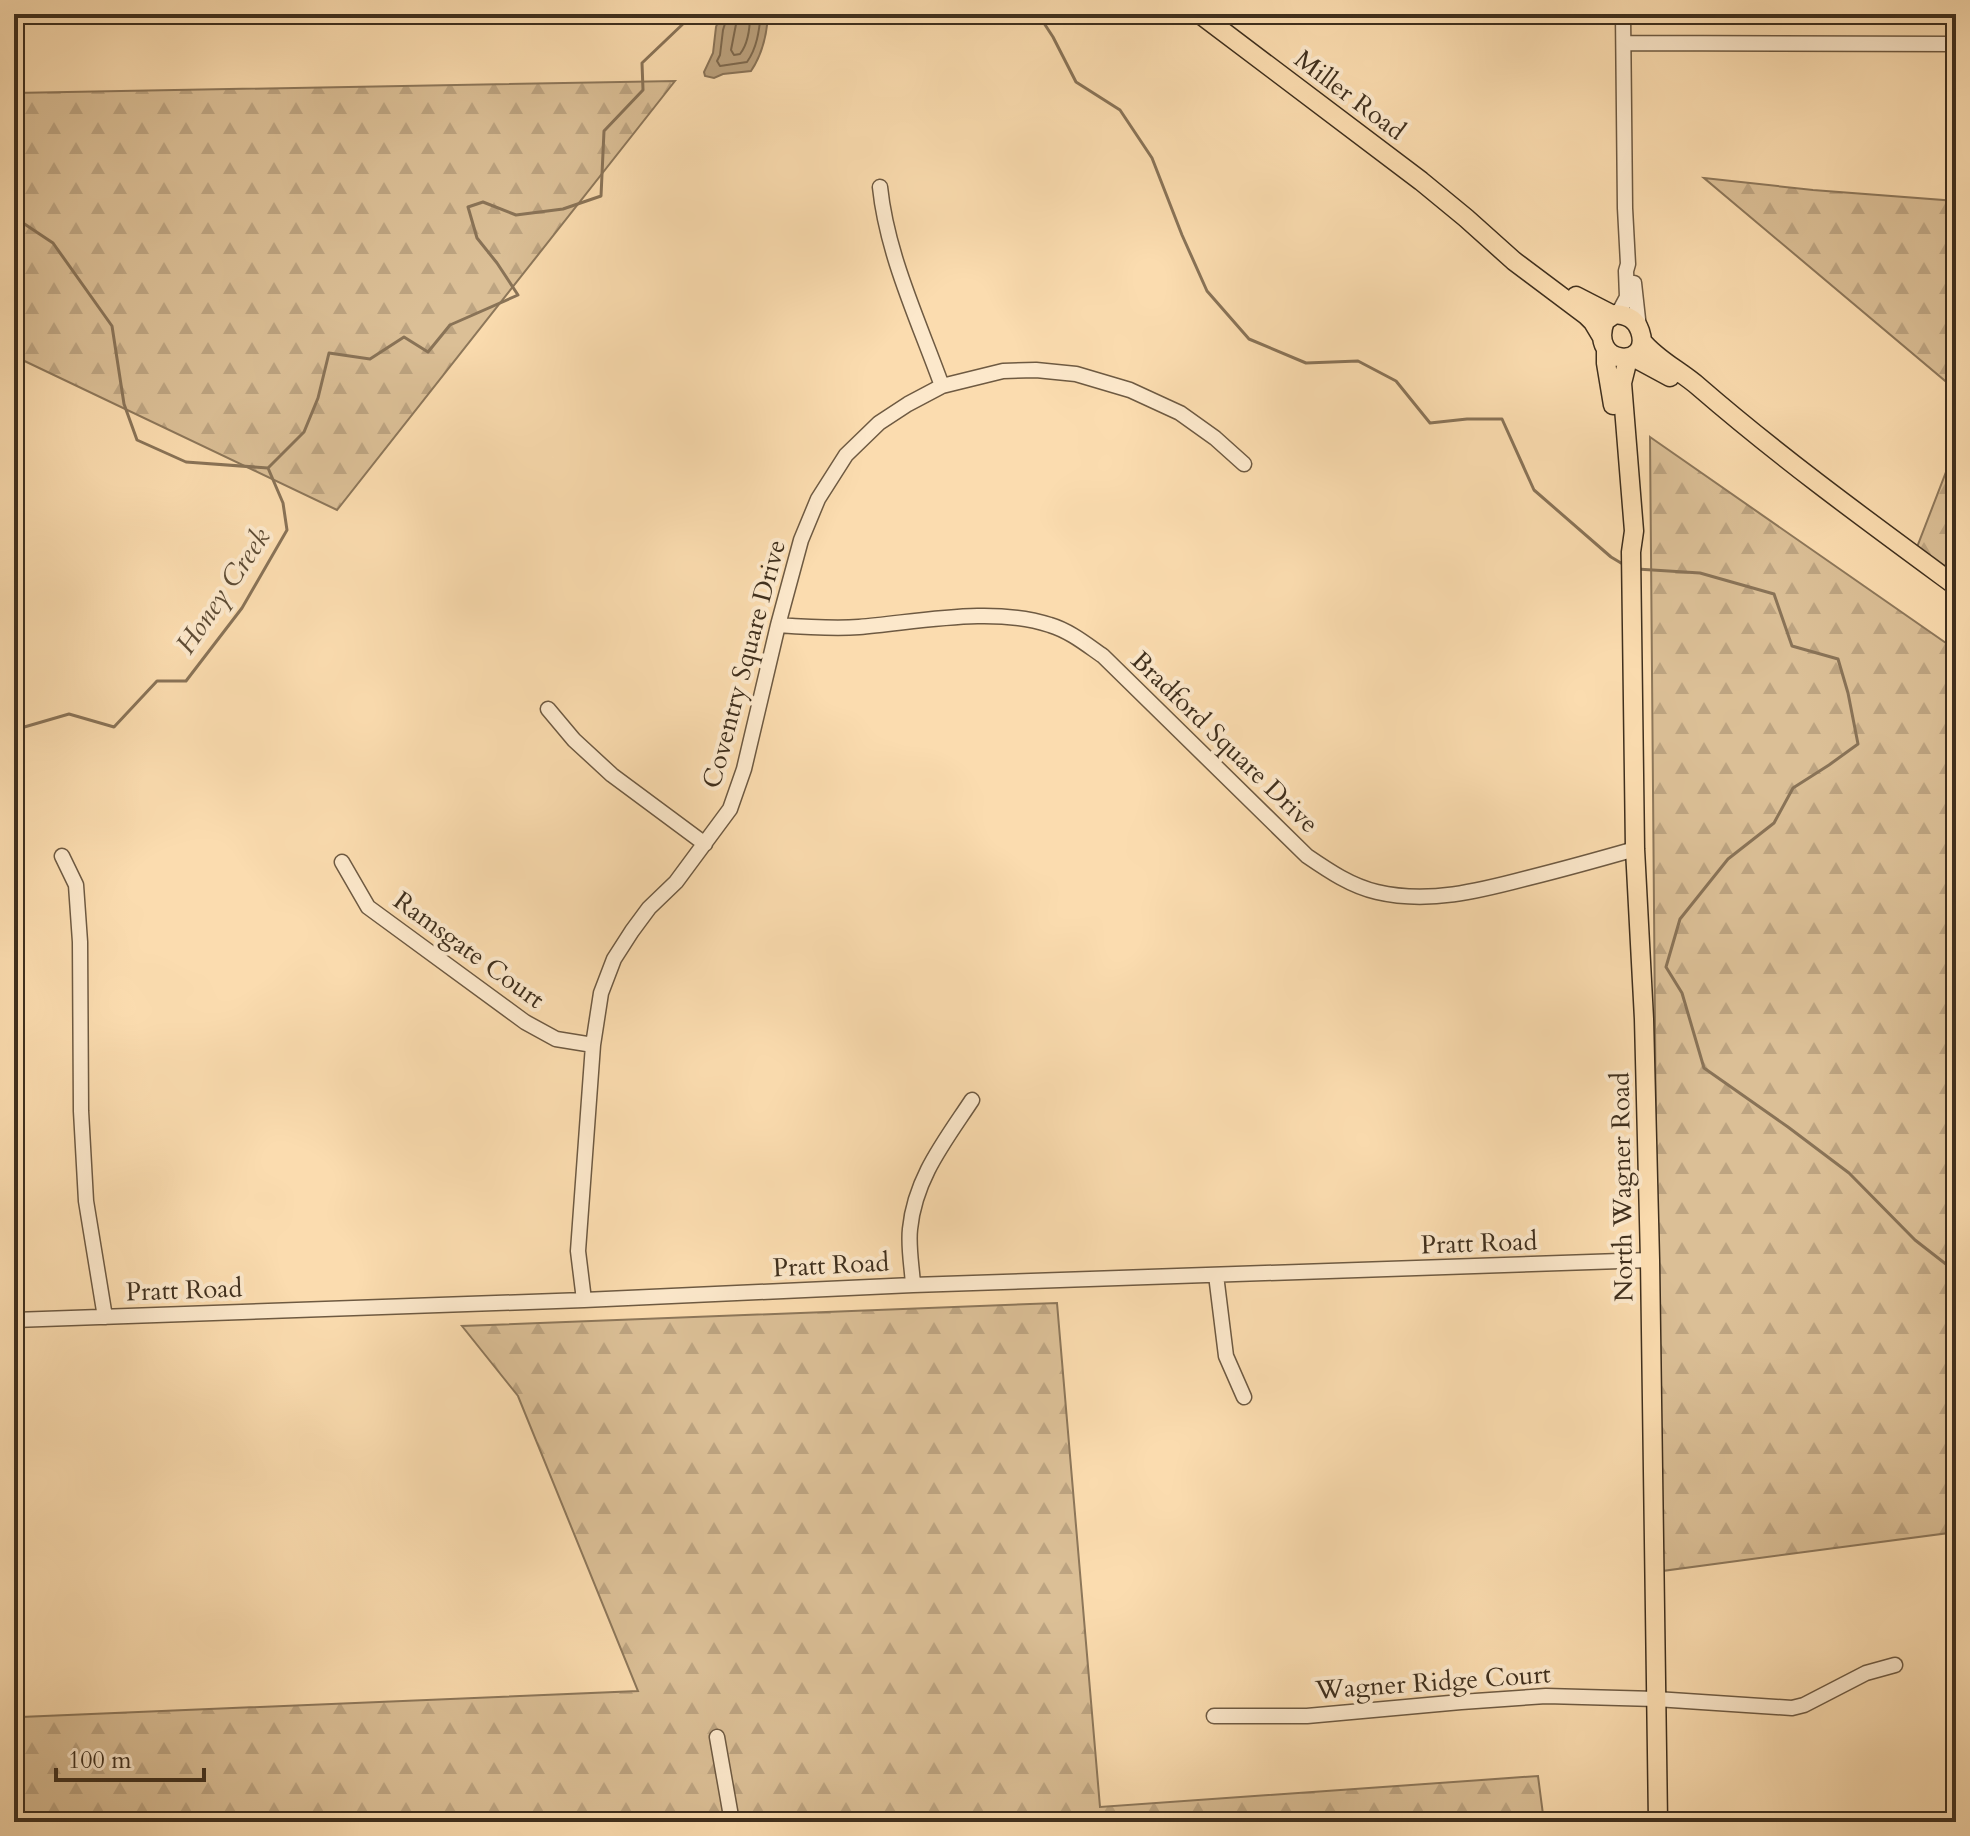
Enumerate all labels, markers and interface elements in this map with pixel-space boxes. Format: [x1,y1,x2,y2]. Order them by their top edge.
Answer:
street label: Miller Road [1287,42,1413,148]
water label: Honey Creek [167,520,279,662]
street label: Coventry Square Drive [694,536,794,792]
street label: Bradford Square Drive [1124,643,1326,841]
street label: Ramsgate Court [386,883,552,1017]
street label: North Wagner Road [1602,1072,1642,1302]
street label: Pratt Road [1420,1223,1538,1263]
street label: Pratt Road [772,1244,890,1286]
street label: Pratt Road [125,1270,243,1310]
street label: Wagner Ridge Court [1313,1656,1552,1708]
scale bar [56,1732,204,1782]
text: 100 m [68,1744,132,1777]

